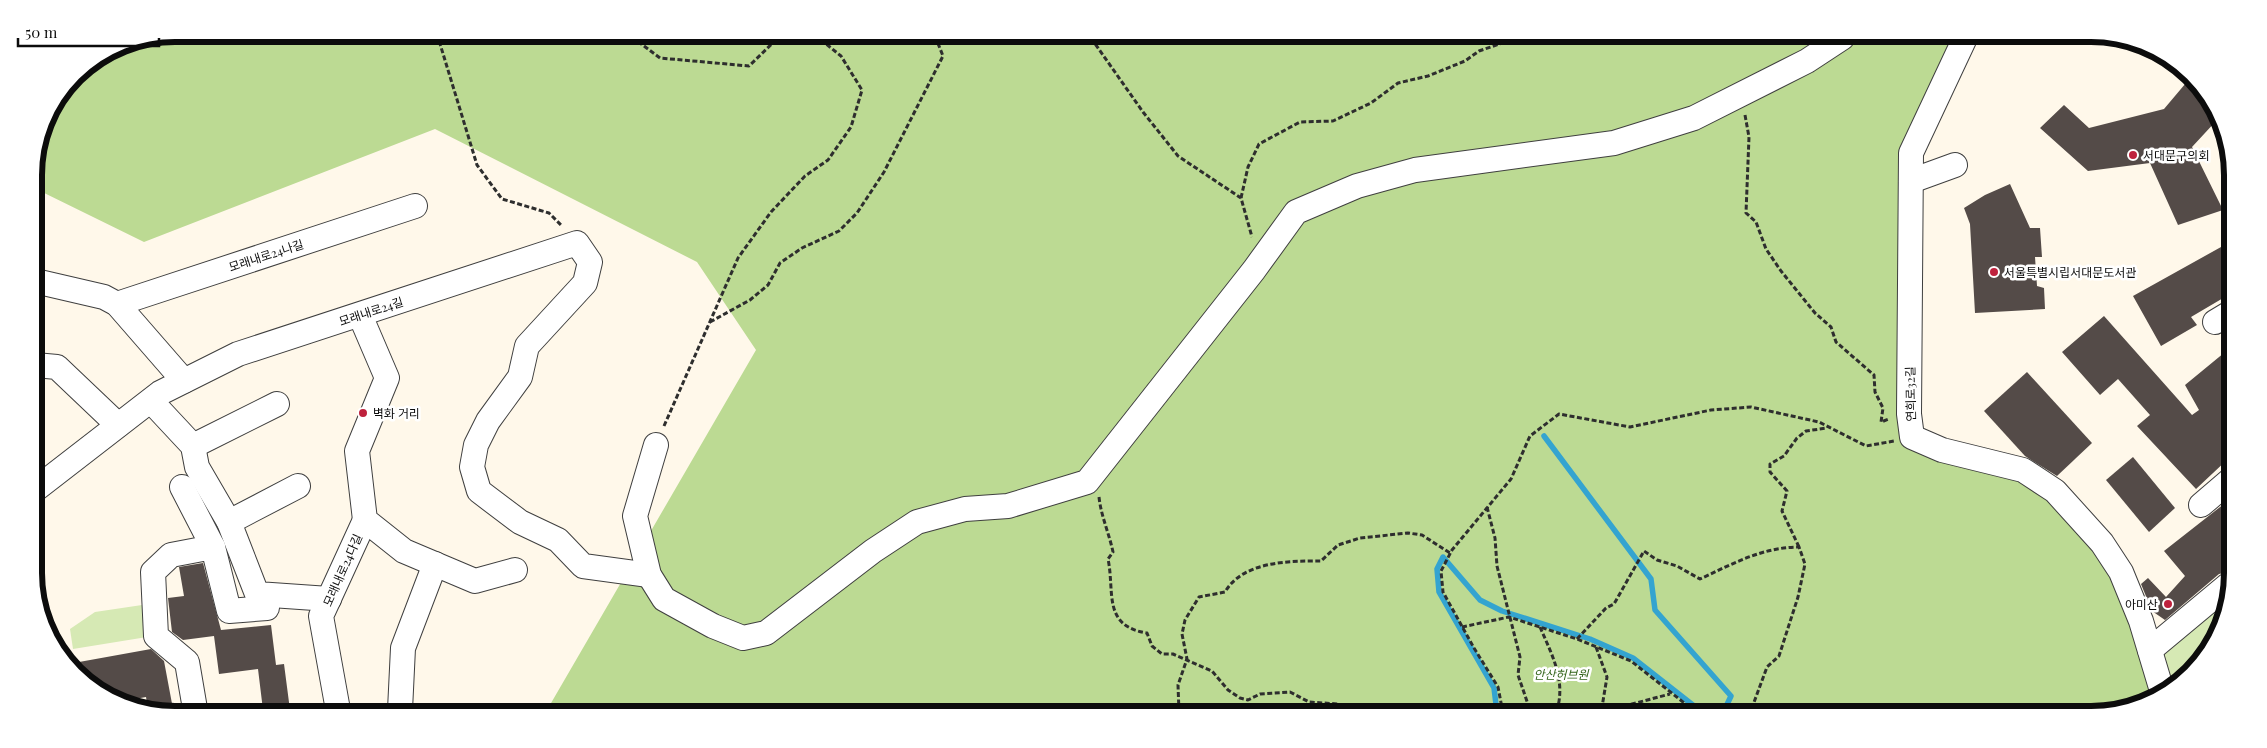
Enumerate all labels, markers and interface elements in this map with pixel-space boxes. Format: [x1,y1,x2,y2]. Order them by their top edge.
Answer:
scale bar [18,15,159,47]
text: 50 m [25,22,58,42]
place label: 서대문구의회 [2143,147,2209,163]
marker: 서대문구의회 [2127,149,2139,161]
street label: 모래내로24나길 [226,235,306,275]
place label: 서울특별시립서대문도서관 [2004,264,2136,280]
marker: 서울특별시립서대문도서관 [1988,266,2000,278]
street label: 모래내로24길 [337,293,405,329]
street label: 연희로32길 [1902,366,1918,422]
place label: 벽화 거리 [373,405,420,421]
marker: 벽화 거리 [357,407,369,419]
street label: 모래내로24다길 [319,531,365,609]
place label: 아미산 [2125,596,2158,612]
marker: 아미산 [2162,598,2174,610]
park label: 안산허브원 [1533,666,1590,682]

